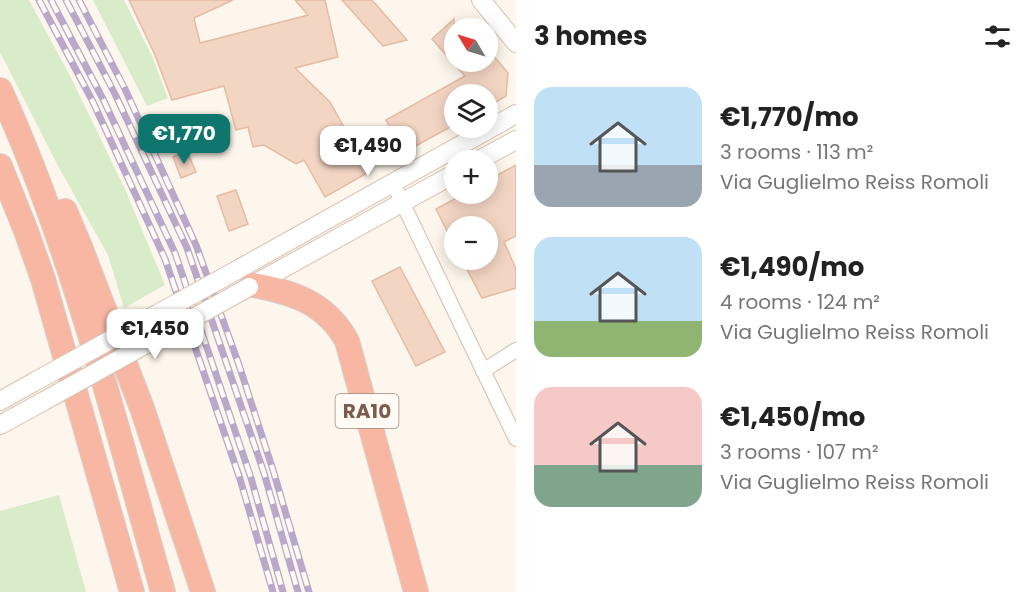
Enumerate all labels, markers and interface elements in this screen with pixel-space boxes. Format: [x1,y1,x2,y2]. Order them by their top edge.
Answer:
north arrow [444,18,498,72]
map controls [444,18,498,270]
text: 3 homes [534,18,647,54]
icon: filters [981,20,1014,53]
button: layers [444,84,498,138]
text: €1,770/mo [720,99,859,135]
icon: home [582,111,654,183]
pin: €1,770 [135,114,233,165]
text: €1,770 [152,119,216,147]
pin: €1,490 [319,126,417,177]
text: €1,490 [334,131,402,159]
text: 3 rooms · 113 m² [720,138,873,166]
button: + [444,150,498,204]
text: Via Guglielmo Reiss Romoli [720,168,989,196]
button: − [444,216,498,270]
text: €1,490/mo [720,249,864,285]
icon: home [582,261,654,333]
text: 4 rooms · 124 m² [720,288,880,316]
pin: €1,450 [106,309,204,360]
text: €1,450 [121,314,189,342]
text: Via Guglielmo Reiss Romoli [720,318,989,346]
road number: RA10 [336,394,398,428]
text: €1,450/mo [720,399,865,435]
icon: home [582,411,654,483]
text: 3 rooms · 107 m² [720,438,879,466]
text: Via Guglielmo Reiss Romoli [720,468,989,496]

